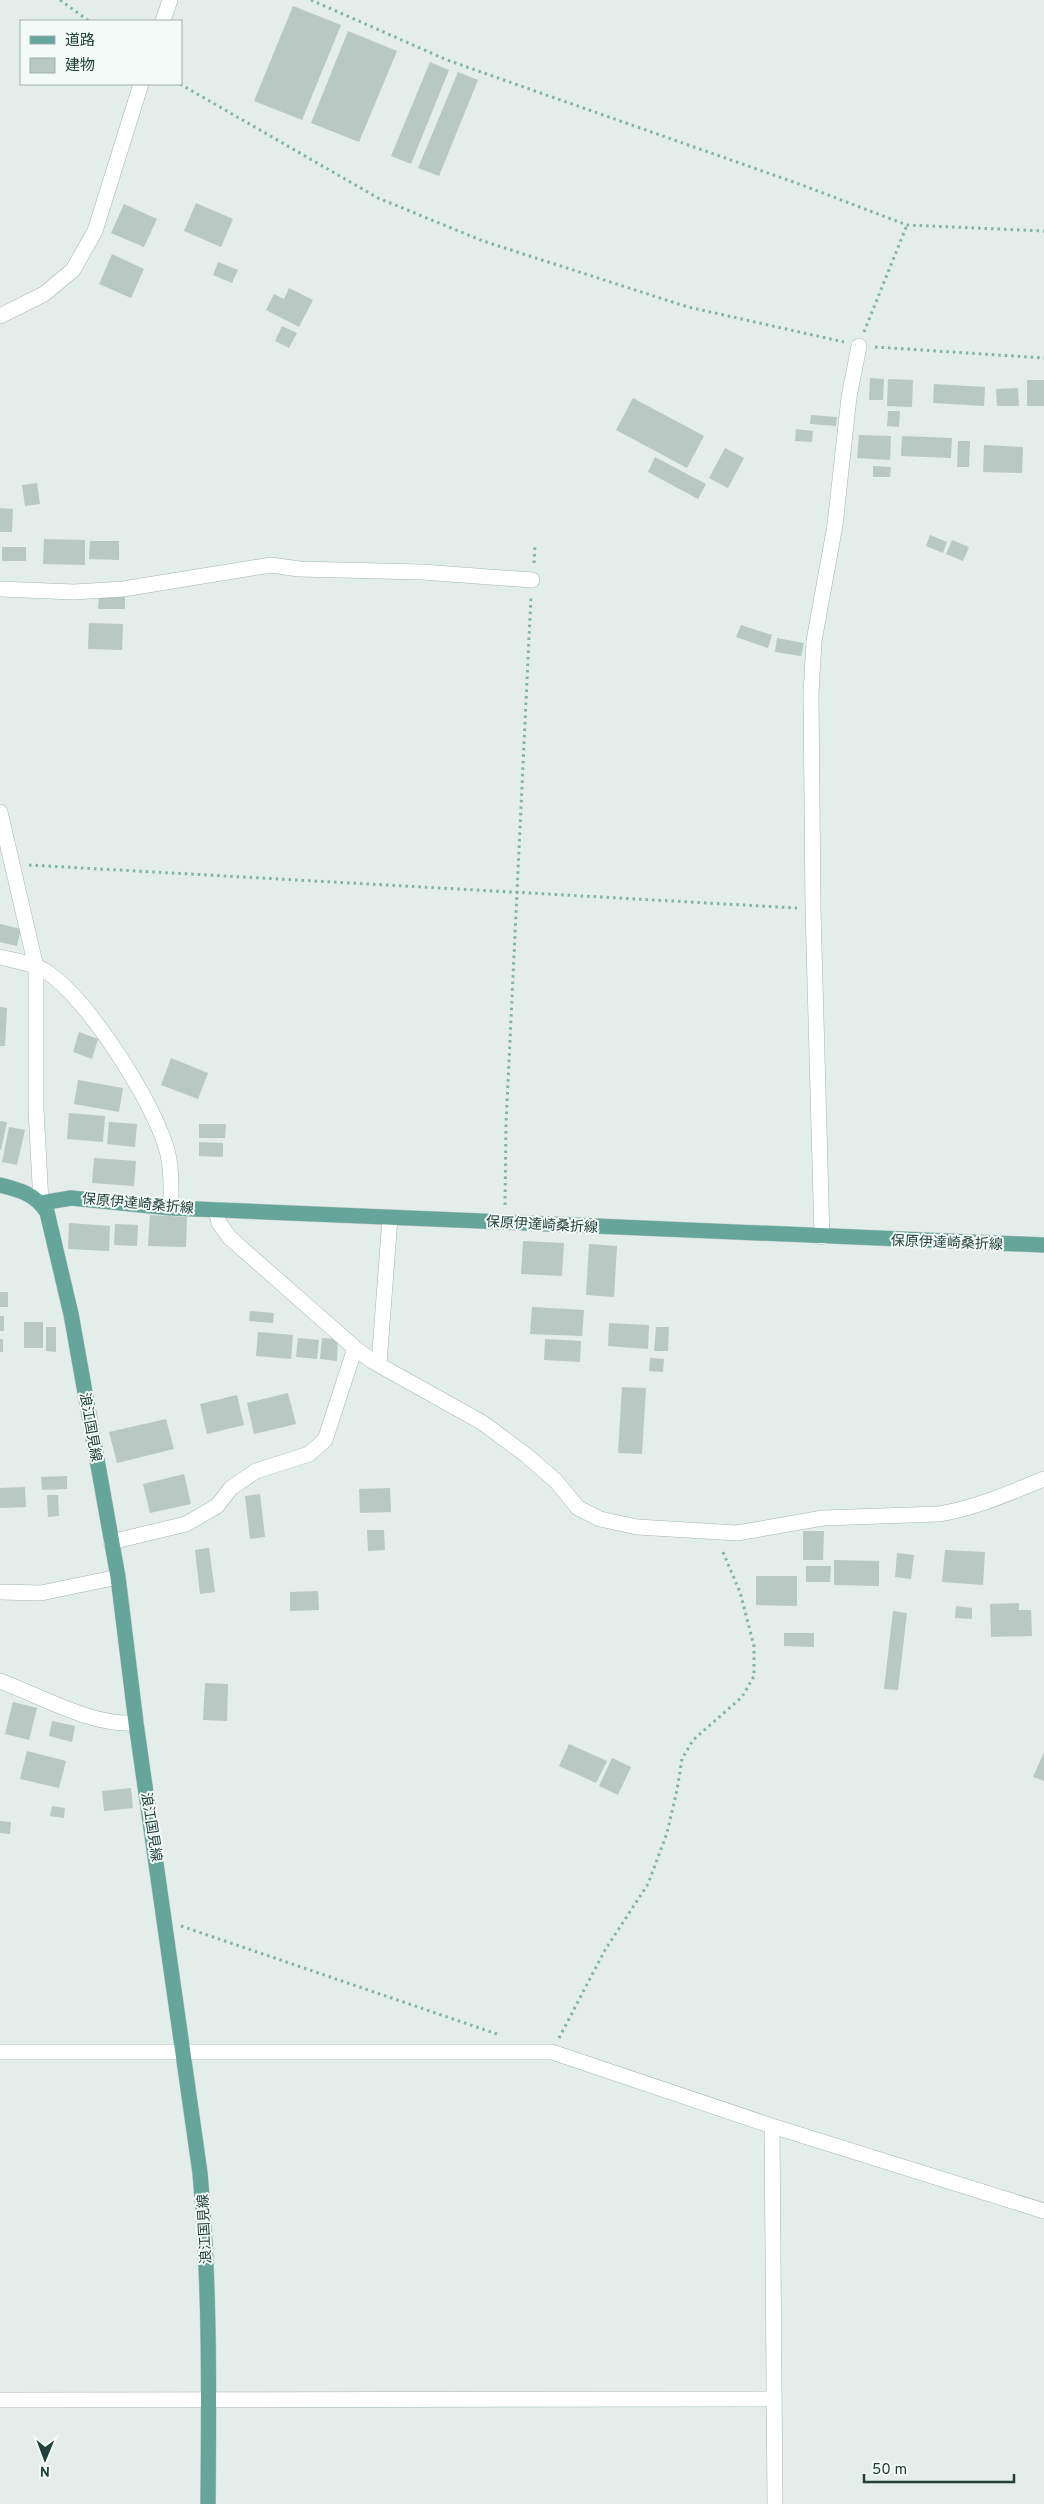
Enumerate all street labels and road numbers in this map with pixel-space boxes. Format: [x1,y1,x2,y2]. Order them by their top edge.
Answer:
street label: 保原伊達崎桑折線 [81,1191,194,1218]
street label: 保原伊達崎桑折線 [486,1214,598,1237]
street label: 保原伊達崎桑折線 [891,1233,1003,1254]
street label: 浪江国見線 [75,1391,104,1463]
street label: 浪江国見線 [137,1791,164,1863]
street label: 浪江国見線 [195,2194,216,2264]

